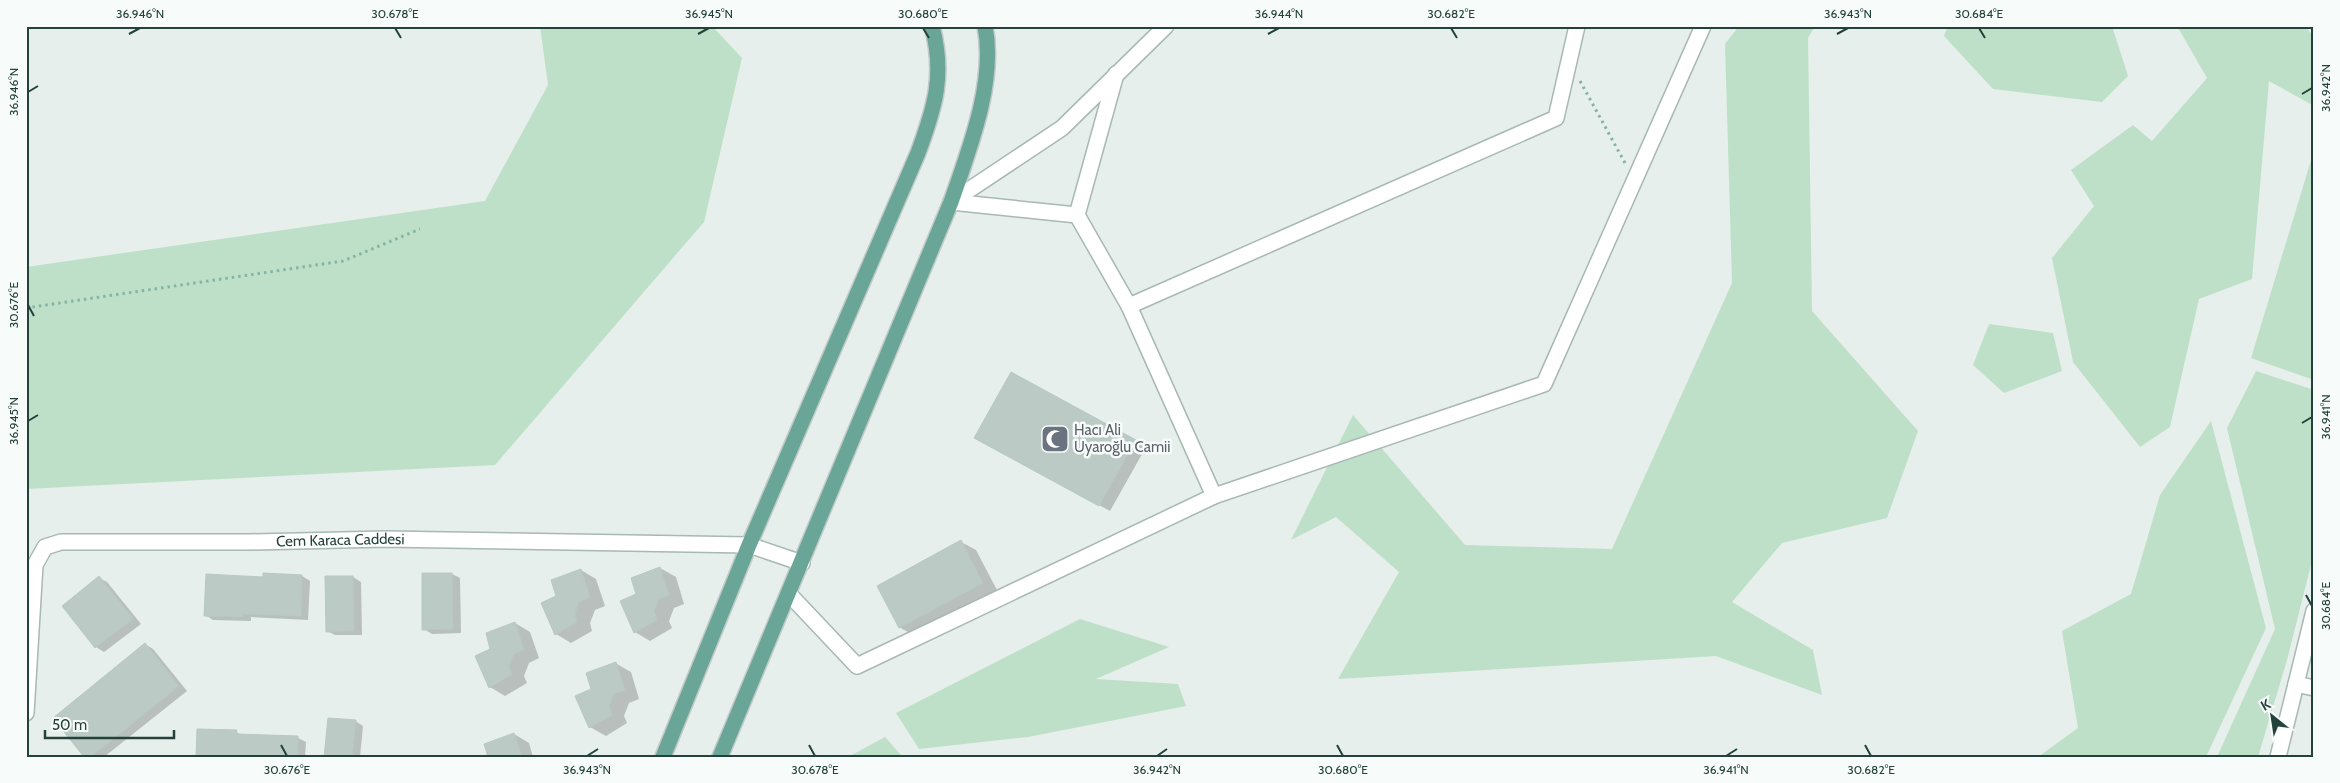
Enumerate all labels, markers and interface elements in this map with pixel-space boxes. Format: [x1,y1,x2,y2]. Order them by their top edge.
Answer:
text: 36.946°N [116,6,164,21]
text: 30.678°E [371,6,419,21]
text: 36.945°N [685,6,733,21]
text: 30.680°E [898,6,948,21]
text: 36.944°N [1255,6,1303,21]
text: 30.682°E [1427,6,1475,21]
text: 36.943°N [1824,6,1872,21]
text: 30.684°E [1955,6,2003,21]
text: 36.942°N [2318,64,2333,112]
text: 36.946°N [6,68,21,116]
text: 30.676°E [6,281,21,328]
text: 36.941°N [2318,394,2333,440]
text: 36.945°N [6,397,21,445]
place label: Hacı Ali Uyaroğlu Camii [1074,421,1170,456]
mosque icon: Hacı Ali Uyaroğlu Camii [1040,424,1070,454]
street label: Cem Karaca Caddesi [276,530,405,550]
text: 30.684°E [2318,582,2333,630]
north arrow [2248,690,2298,740]
text: K [2257,695,2274,715]
scale bar [45,708,174,740]
text: 50 m [52,716,87,734]
text: 30.676°E [264,762,311,777]
text: 36.943°N [563,762,611,777]
text: 30.678°E [791,762,839,777]
text: 36.942°N [1133,762,1181,777]
text: 30.680°E [1318,762,1368,777]
text: 36.941°N [1703,762,1749,777]
text: 30.682°E [1847,762,1895,777]

